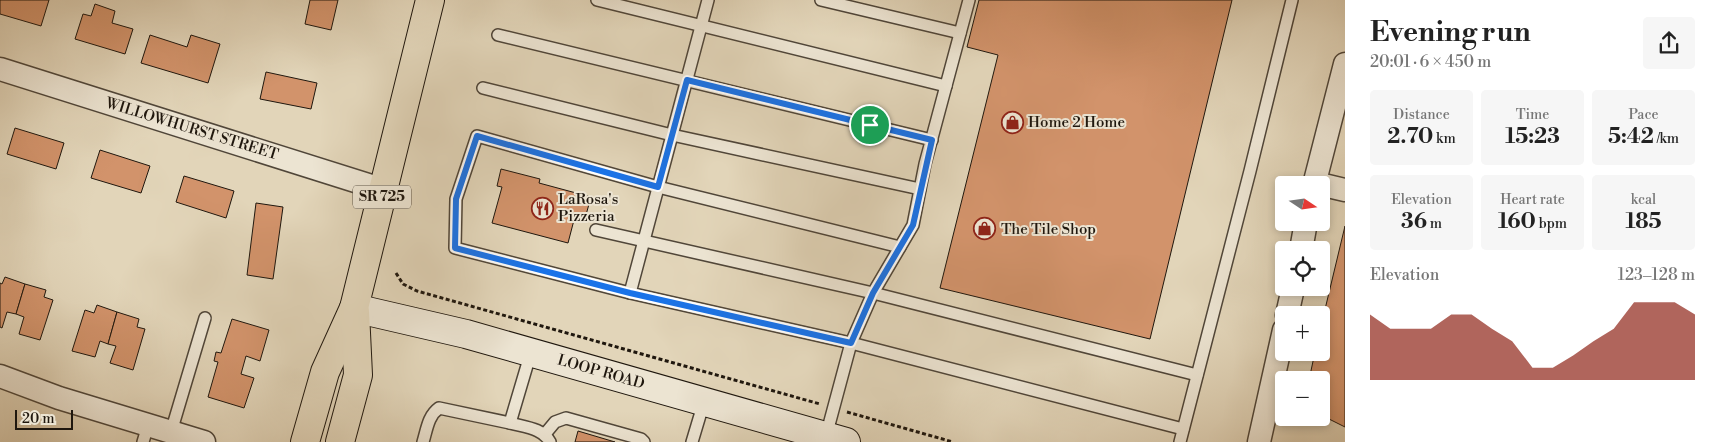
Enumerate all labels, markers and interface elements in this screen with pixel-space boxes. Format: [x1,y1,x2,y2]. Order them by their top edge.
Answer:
text: Evening run [1370,15,1531,50]
button: share [1643,17,1695,69]
text: 20:01 · 6 × 450 m [1370,52,1491,72]
street label: WILLOWHURST STREET [102,93,281,164]
pin [849,104,891,146]
text: Distance [1393,106,1450,124]
text: Time [1516,106,1549,124]
text: Pace [1628,106,1659,124]
shop icon: Home 2 Home [1000,110,1024,134]
icon: arrive [856,111,884,139]
place label: Home 2 Home [1028,113,1125,132]
text: 2.70 [1387,124,1433,150]
text: 15:23 [1505,124,1560,150]
text: 5:42 [1608,124,1654,150]
text: km [1433,130,1456,148]
text: /km [1654,130,1679,148]
north arrow [1275,176,1330,231]
map controls [1275,176,1330,426]
road number: SR 725 [353,186,411,208]
place label: LaRosa's Pizzeria [558,190,618,226]
text: Elevation [1391,191,1452,209]
text: Heart rate [1500,191,1565,209]
text: kcal [1631,191,1656,209]
restaurant icon: LaRosa's Pizzeria [530,196,554,220]
text: 36 [1401,209,1427,235]
text: 160 [1498,209,1536,235]
text: 185 [1625,209,1662,235]
text: m [1427,215,1442,233]
text: bpm [1536,215,1567,233]
shop icon: The Tile Shop [973,217,997,241]
place label: The Tile Shop [1001,220,1096,239]
button: locate [1275,241,1330,296]
text: Elevation [1370,265,1439,285]
text: 123–128 m [1618,265,1695,285]
button: + [1275,306,1330,361]
street label: LOOP ROAD [555,350,647,394]
button: − [1275,371,1330,426]
scale bar [15,407,72,430]
text: 20 m [22,410,54,428]

